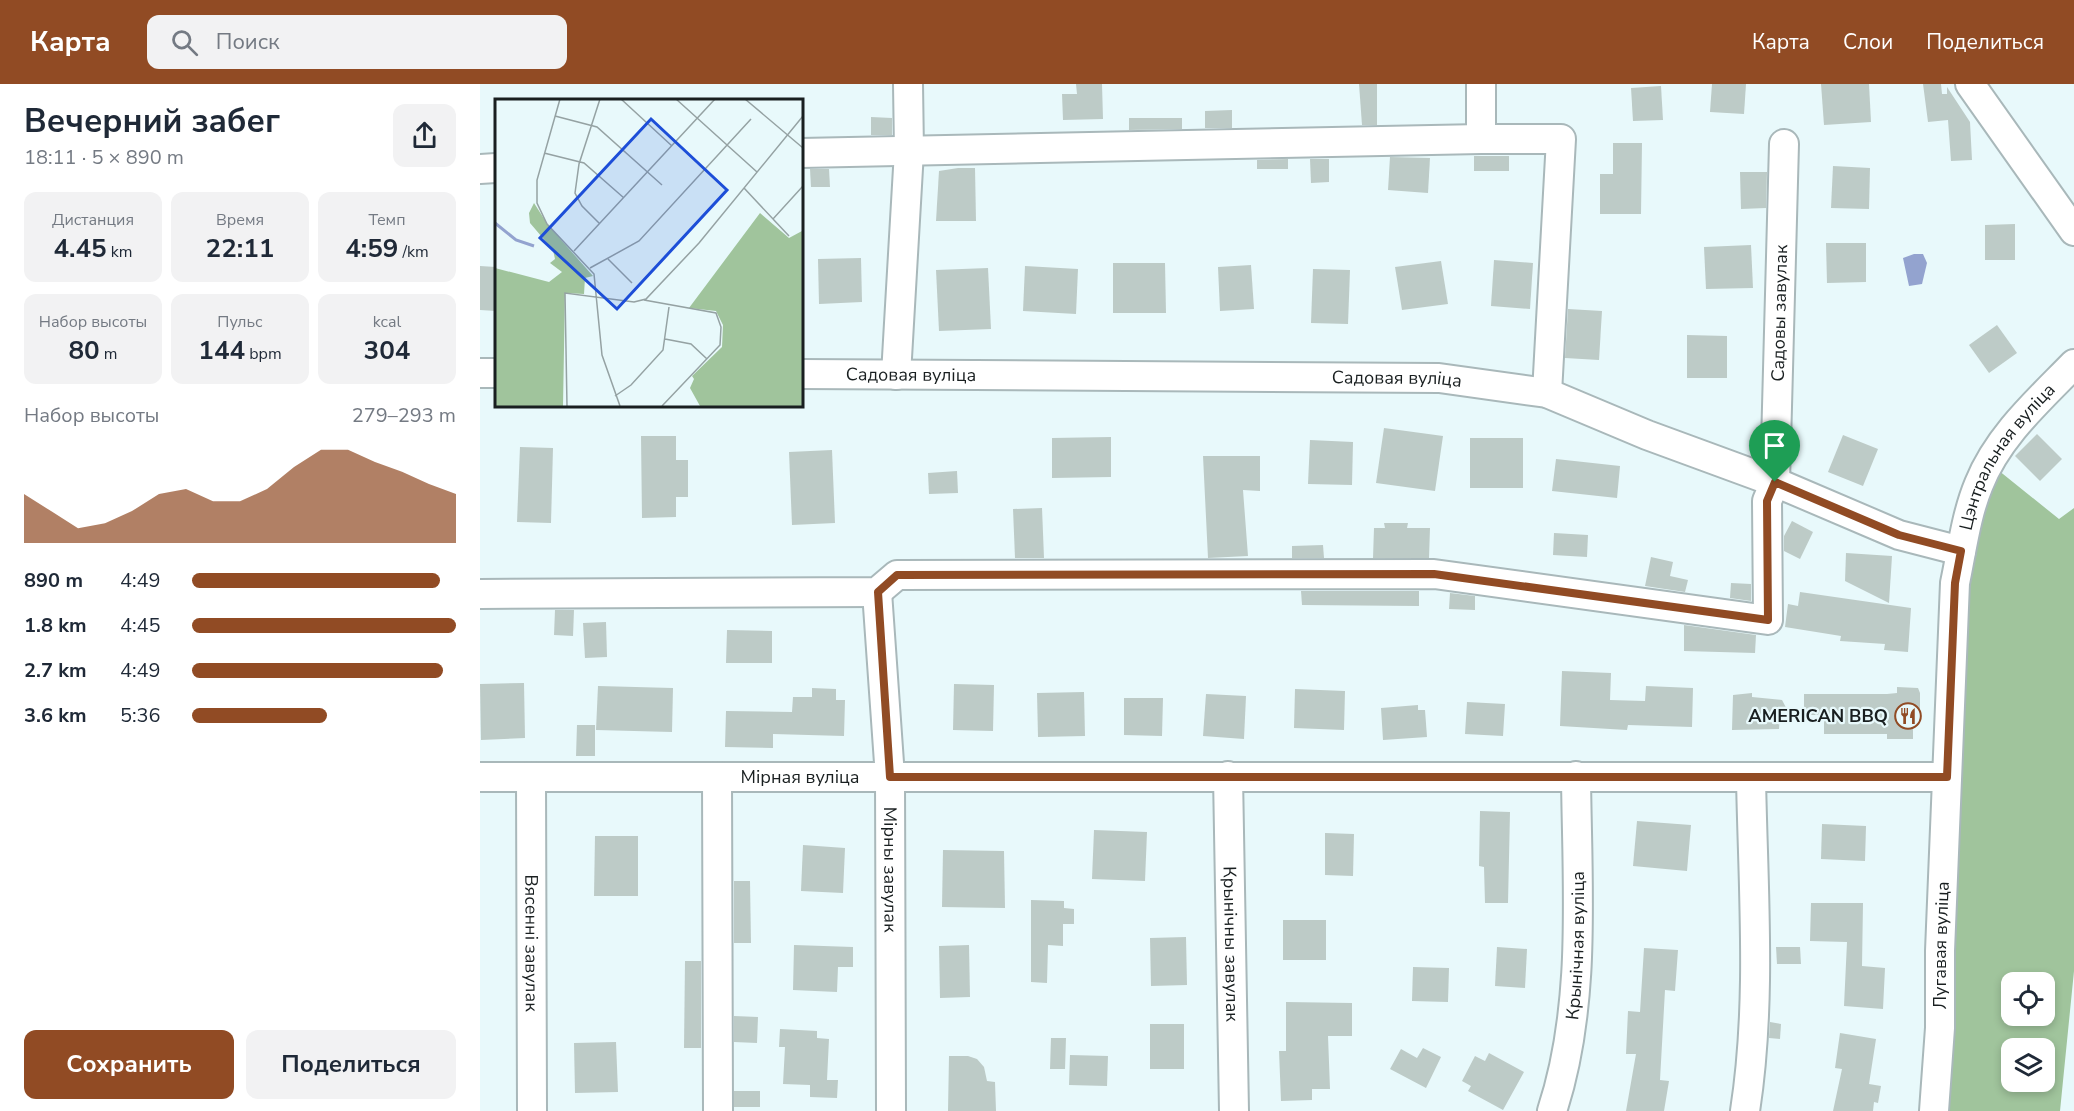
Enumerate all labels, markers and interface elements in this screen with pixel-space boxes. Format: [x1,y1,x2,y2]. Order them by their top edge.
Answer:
search box [147,15,567,69]
text: Карта [30,23,111,61]
icon: search [168,26,201,59]
text: Поиск [216,27,280,57]
text: Карта [1752,28,1810,56]
text: Слои [1843,28,1893,56]
text: Поделиться [1926,28,2044,56]
text: Вечерний забег [24,99,280,144]
inset map [495,99,802,406]
button: share [393,104,456,167]
text: 18:11 · 5 × 890 m [24,144,184,171]
text: Дистанция [52,209,134,231]
text: Время [216,209,264,231]
text: Темп [369,209,405,231]
text: 4.45 [53,231,107,266]
text: 22:11 [206,231,274,266]
text: 4:59 [345,231,398,266]
text: km [107,241,133,263]
text: /km [398,241,429,263]
street label: Садовы завулак [1766,244,1793,382]
text: Набор высоты [39,311,147,333]
text: Пульс [217,311,263,333]
text: kcal [373,311,401,333]
text: 80 [68,333,100,368]
text: 144 [198,333,245,368]
text: 304 [364,333,410,368]
text: m [100,343,118,365]
text: bpm [245,343,282,365]
street label: Садовая вуліца [846,362,976,387]
street label: Садовая вуліца [1332,365,1464,393]
street label: Цэнтральная вуліца [1954,378,2060,533]
text: Набор высоты [24,402,159,429]
text: 279–293 m [352,402,456,429]
pin [1749,420,1800,482]
icon: arrive [1758,429,1791,462]
text: 890 m [24,567,83,594]
text: 4:49 [120,567,161,594]
text: 1.8 km [24,612,87,639]
text: 4:45 [120,612,161,639]
text: 2.7 km [24,657,87,684]
text: 4:49 [120,657,161,684]
restaurant icon: AMERICAN BBQ [1893,701,1923,731]
text: 3.6 km [24,702,87,729]
text: 5:36 [120,702,161,729]
place label: AMERICAN BBQ [1748,704,1888,728]
street label: Мірная вуліца [741,765,860,789]
street label: Мірны завулак [878,807,902,933]
street label: Крынічны завулак [1218,866,1244,1022]
street label: Крынічная вуліца [1560,871,1590,1021]
street label: Вясенні завулак [519,874,544,1012]
street label: Лугавая вуліца [1928,881,1955,1009]
map controls [2001,972,2055,1092]
button: locate [2001,972,2055,1026]
button: Сохранить [24,1030,234,1099]
button: Поделиться [246,1030,456,1099]
button: layers [2001,1038,2055,1092]

